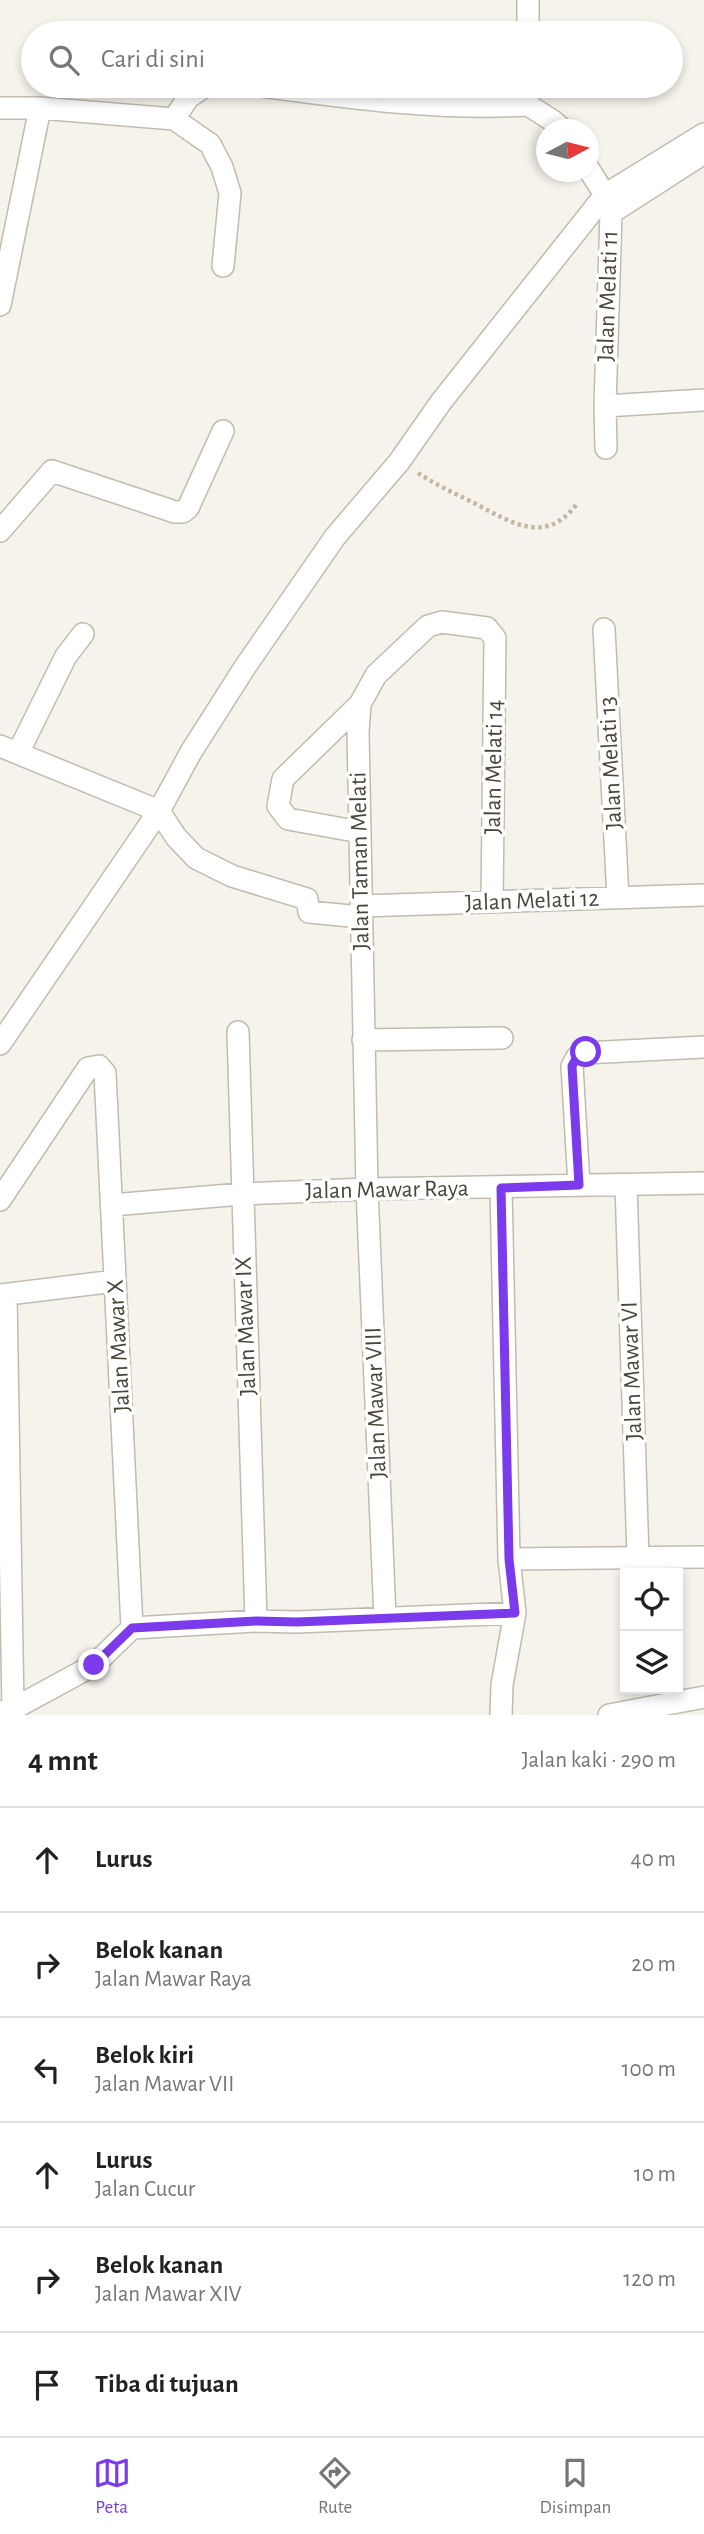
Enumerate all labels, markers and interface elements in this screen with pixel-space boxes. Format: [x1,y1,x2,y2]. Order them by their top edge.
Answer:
search box [21,21,683,98]
icon: search [45,41,83,79]
text: Cari di sini [101,46,205,72]
north arrow [536,119,599,182]
street label: Jalan Melati 11 [594,230,622,362]
street label: Jalan Melati 13 [596,696,626,830]
street label: Jalan Melati 14 [481,699,507,835]
street label: Jalan Taman Melati [346,772,374,950]
street label: Jalan Melati 12 [464,887,600,915]
route start [570,1036,601,1067]
street label: Jalan Mawar Raya [305,1177,469,1203]
street label: Jalan Mawar IX [232,1256,260,1396]
street label: Jalan Mawar X [104,1279,134,1413]
street label: Jalan Mawar VI [618,1301,646,1441]
street label: Jalan Mawar VIII [361,1327,391,1479]
map controls [620,1568,683,1694]
button: locate [620,1568,683,1631]
button: layers [620,1631,683,1694]
route end [78,1649,109,1680]
text: 4 mnt [28,1746,98,1776]
text: Jalan kaki · 290 m [522,1749,676,1772]
icon: ahead [28,1841,66,1879]
text: Lurus [95,1846,152,1872]
text: 40 m [631,1848,676,1871]
text: Belok kanan [95,1937,223,1963]
icon: right [28,1946,66,1984]
text: 20 m [631,1953,676,1976]
text: Jalan Mawar Raya [95,1968,252,1991]
text: Belok kiri [95,2042,194,2068]
icon: left [28,2051,66,2089]
text: 100 m [622,2058,676,2081]
text: Jalan Mawar VII [95,2073,234,2096]
text: Lurus [95,2147,152,2173]
icon: ahead [28,2156,66,2194]
text: 10 m [634,2163,676,2186]
text: Jalan Cucur [95,2178,195,2201]
text: Belok kanan [95,2252,223,2278]
icon: right [28,2261,66,2299]
text: 120 m [623,2268,676,2291]
text: Jalan Mawar XIV [95,2283,241,2306]
icon: arrive [28,2366,66,2404]
text: Tiba di tujuan [95,2371,239,2397]
tab: Peta [93,2454,131,2519]
tab: Rute [316,2454,354,2519]
tab: Disimpan [540,2454,611,2519]

